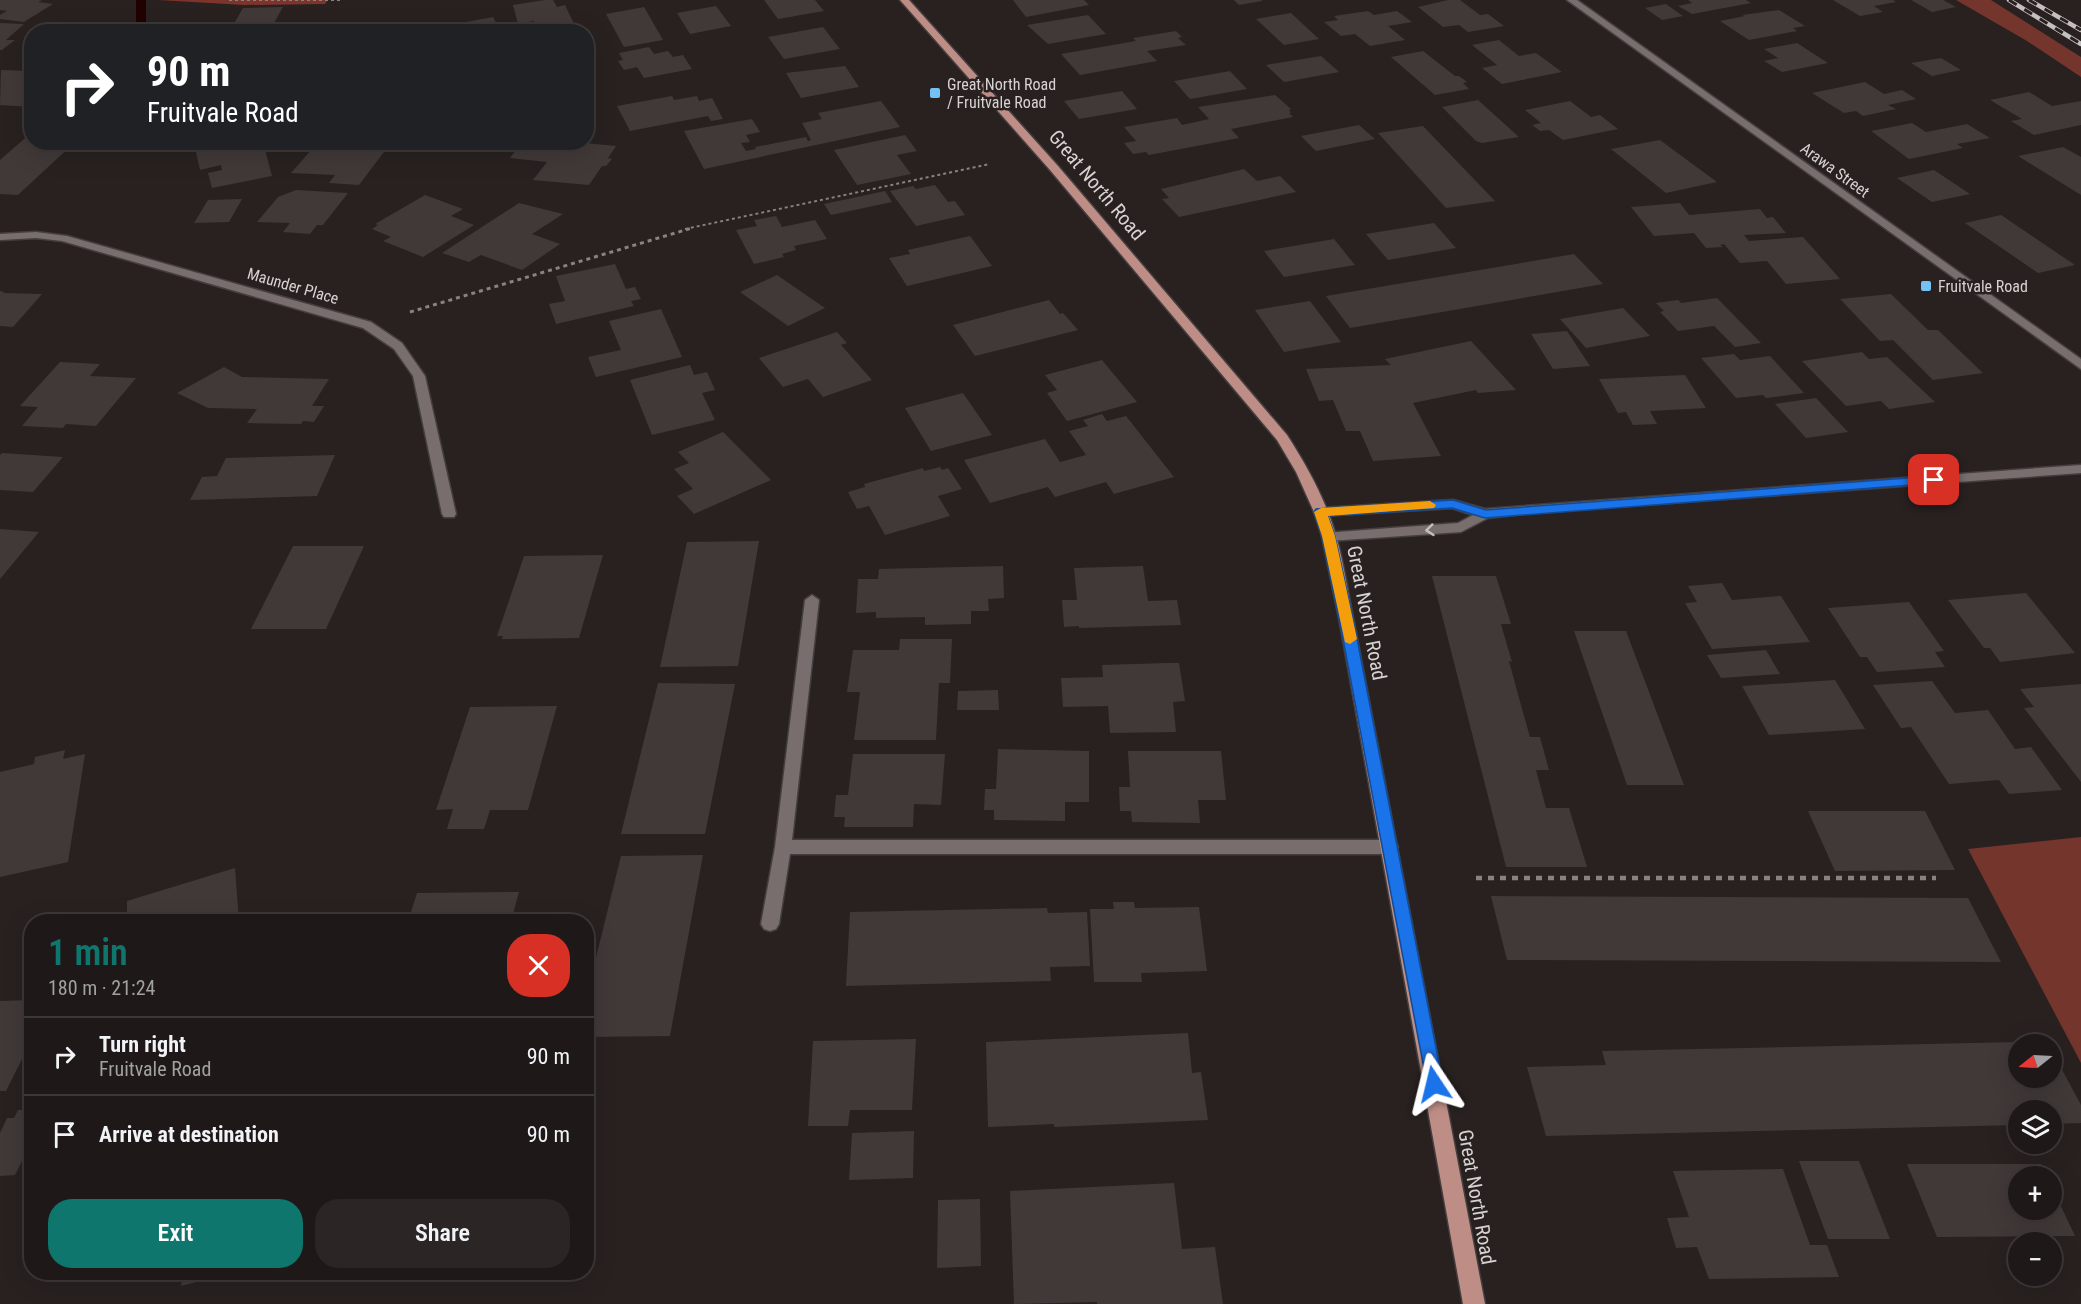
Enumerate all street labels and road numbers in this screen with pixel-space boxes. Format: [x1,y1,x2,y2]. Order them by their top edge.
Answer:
street label: Great North Road [1044,125,1150,245]
street label: Arawa Street [1797,139,1873,202]
street label: Maunder Place [245,264,341,308]
street label: Great North Road [1342,544,1392,682]
street label: Great North Road [1453,1128,1501,1266]

